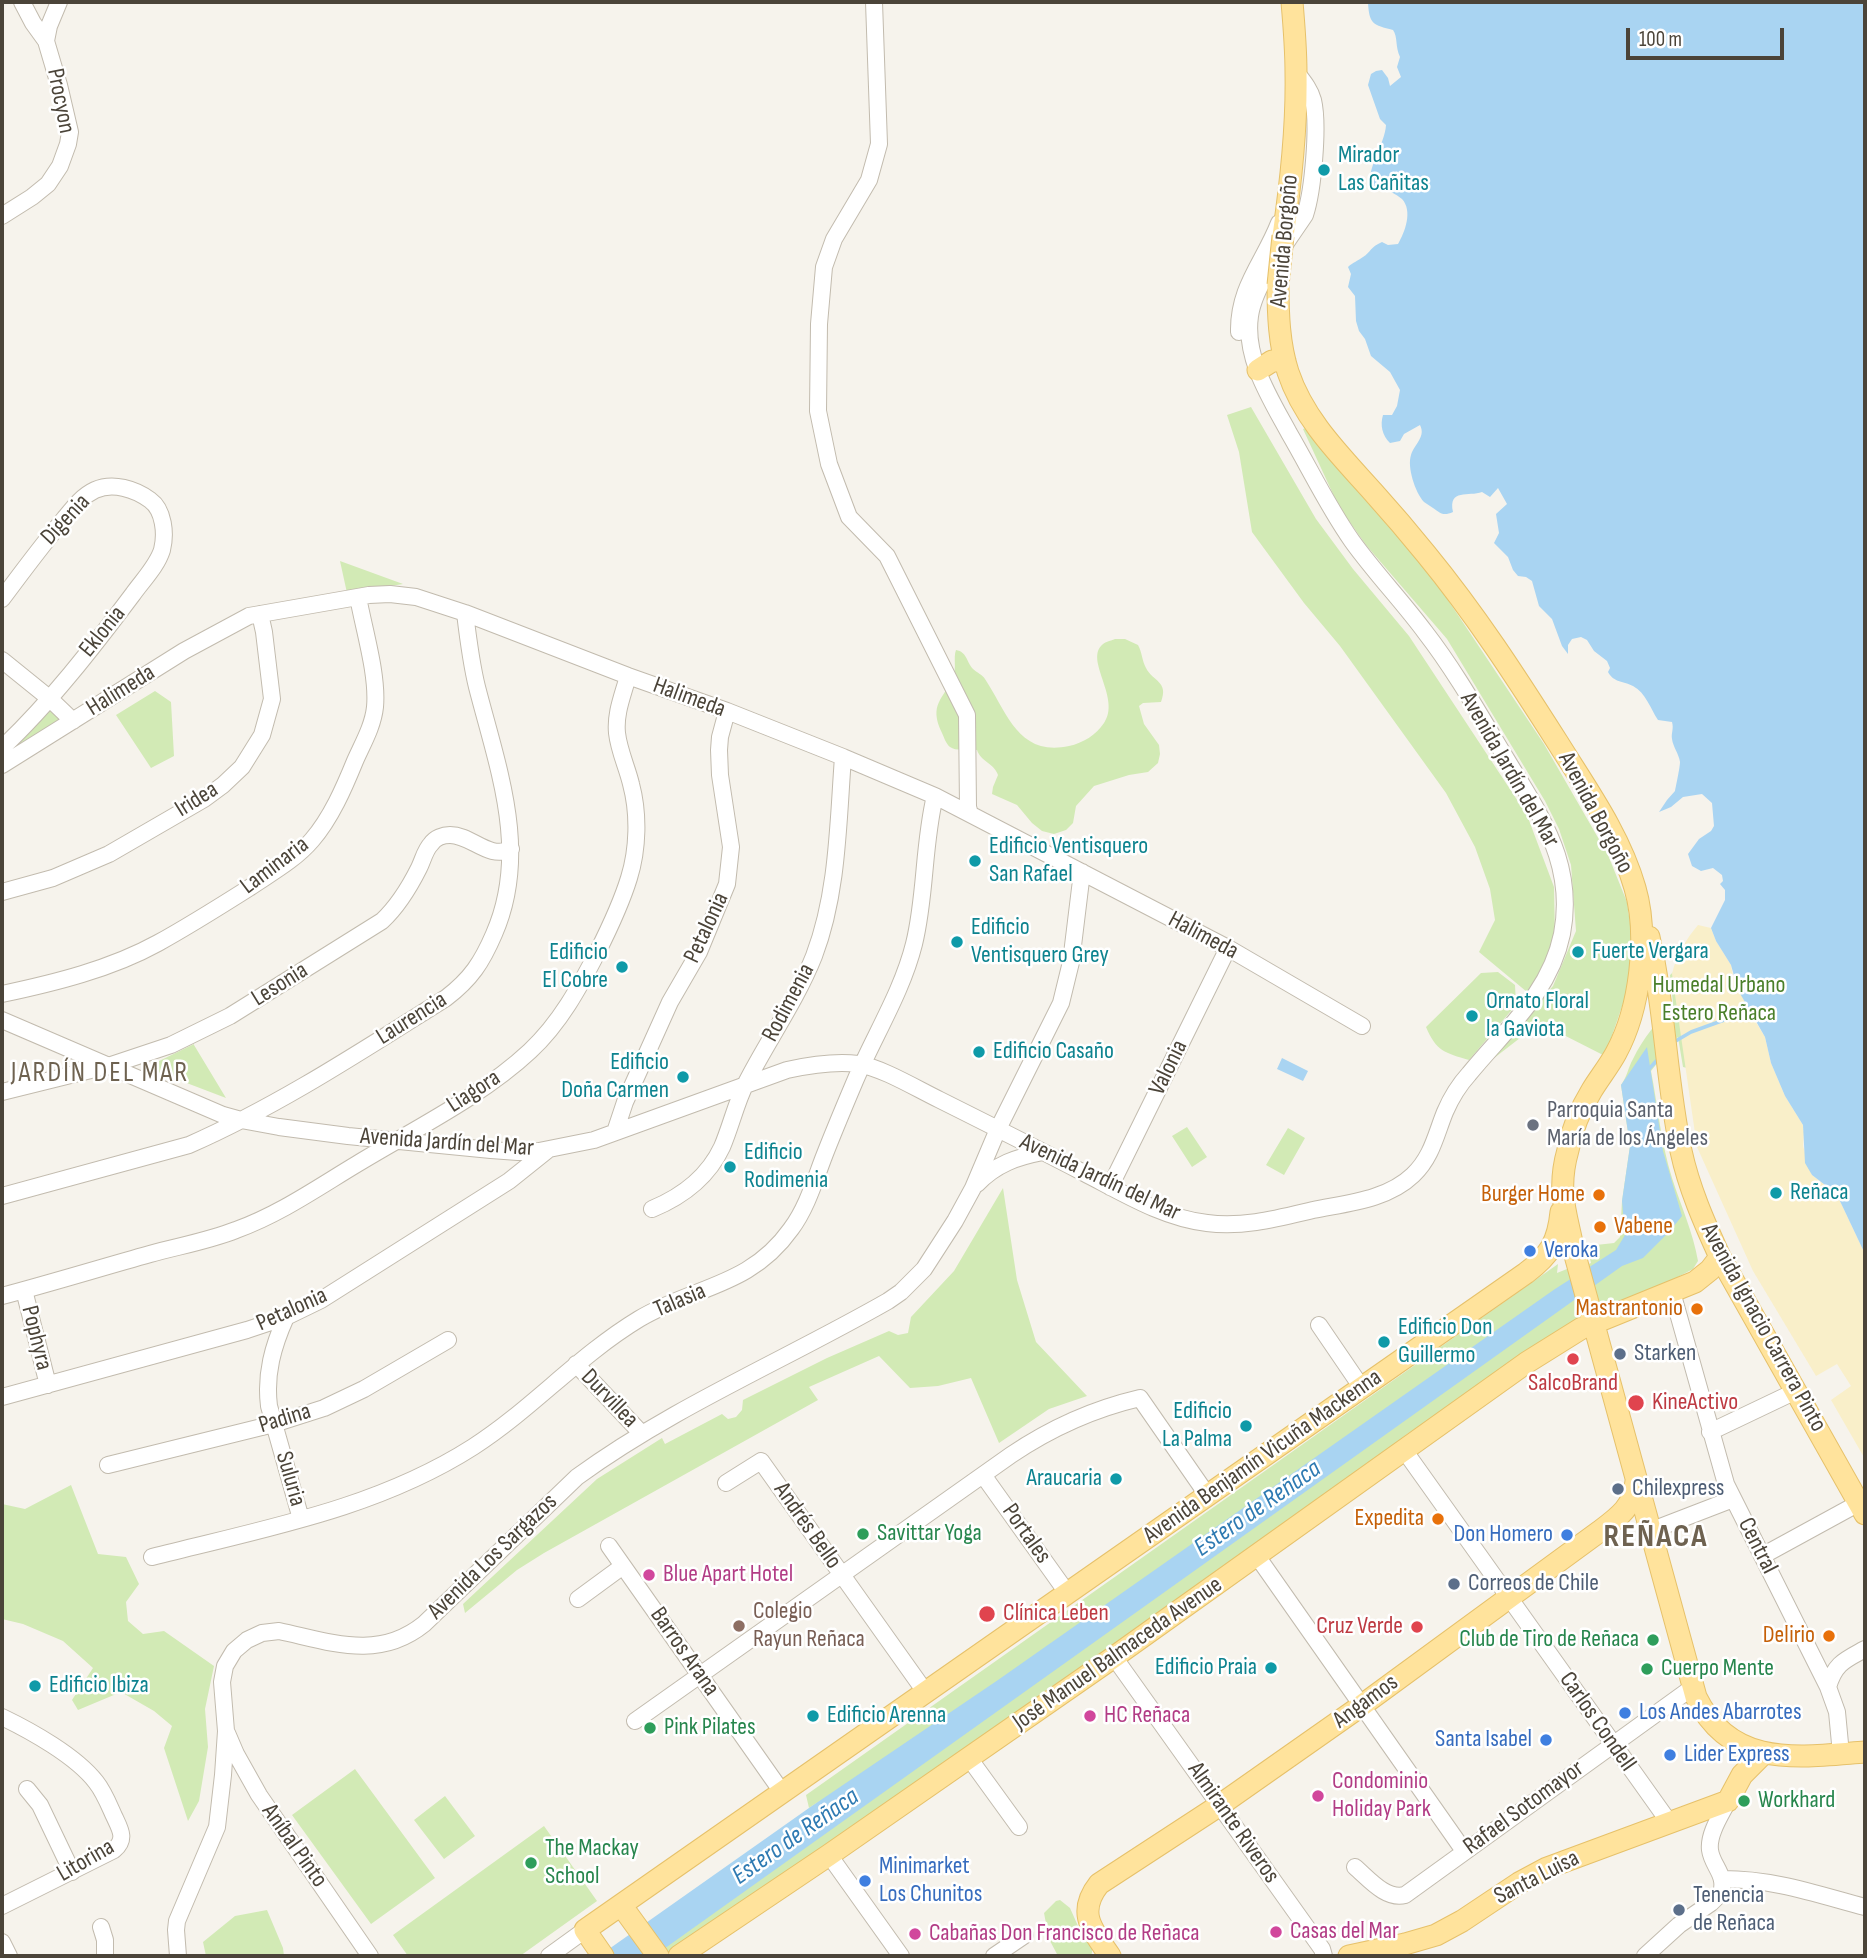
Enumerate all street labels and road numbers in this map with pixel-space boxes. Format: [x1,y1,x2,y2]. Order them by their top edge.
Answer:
street label: Procyon [40,66,80,136]
street label: Avenida Borgoño [1265,173,1305,309]
street label: Digenia [35,488,97,552]
street label: Eklonia [74,601,132,663]
street label: Halimeda [81,659,161,723]
street label: Halimeda [649,672,729,724]
street label: Avenida Jardín del Mar [1453,687,1565,853]
street label: Avenida Borgoño [1551,747,1639,879]
street label: Iridea [170,776,224,824]
street label: Laminaria [235,831,315,901]
street label: Petalonia [678,888,736,968]
street label: Halimeda [1163,906,1243,966]
street label: Lesonia [247,957,313,1013]
street label: Rodimenia [757,959,821,1047]
street label: Laurencia [371,986,453,1052]
street label: Valonia [1143,1036,1195,1100]
street label: Liagora [442,1064,506,1120]
street label: Avenida Jardín del Mar [359,1123,535,1163]
street label: Avenida Jardín del Mar [1015,1128,1185,1228]
street label: Avenida Ignacio Carrera Pinto [1694,1219,1832,1437]
street label: Talasia [650,1277,710,1325]
street label: Petalonia [252,1282,332,1338]
street label: Pophyra [14,1303,58,1373]
street label: Durvillea [574,1364,644,1434]
street label: Avenida Benjamín Vicuña Mackenna [1138,1364,1388,1550]
street label: Padina [255,1397,315,1441]
street label: Suluria [269,1448,311,1510]
street label: Andrés Bello [767,1477,847,1575]
street label: Avenida Los Sargazos [422,1488,564,1626]
street label: Portales [995,1499,1057,1569]
street label: Central [1731,1513,1783,1579]
street label: José Manuel Balmaceda Avenue [1008,1571,1228,1737]
street label: Barros Arana [643,1602,725,1702]
street label: Carlos Condell [1552,1667,1642,1777]
street label: Angamos [1328,1669,1404,1735]
street label: Rafael Sotomayor [1458,1755,1590,1861]
street label: Almirante Riveros [1181,1757,1285,1889]
street label: Aníbal Pinto [255,1799,333,1893]
street label: Litorina [52,1833,120,1889]
street label: Santa Luisa [1490,1844,1584,1912]

